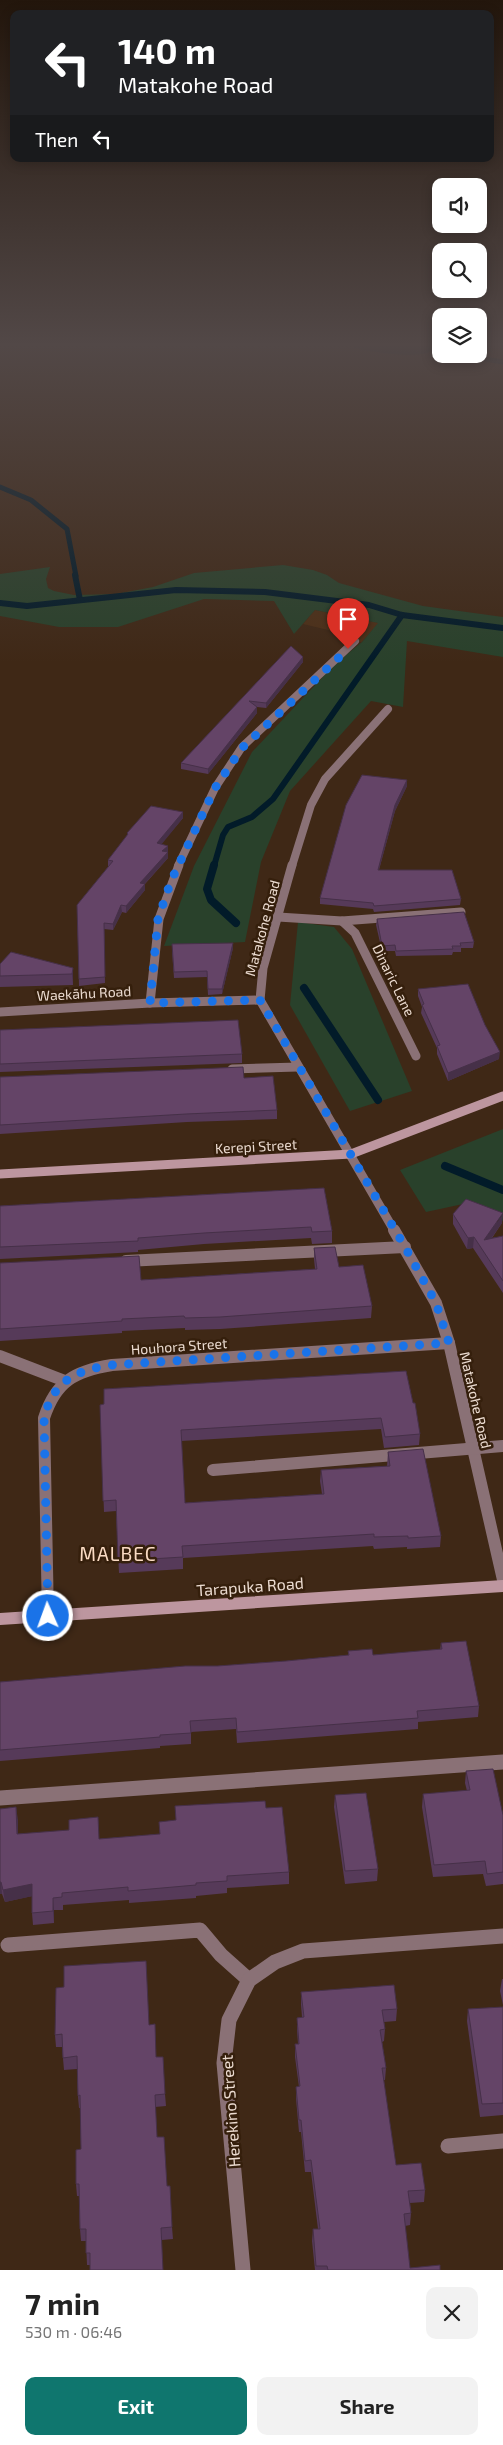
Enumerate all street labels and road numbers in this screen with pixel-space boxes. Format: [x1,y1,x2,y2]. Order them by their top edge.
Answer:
street label: Matakohe Road [241,878,283,978]
street label: Dinaric Lane [369,941,419,1019]
street label: Waekāhu Road [36,982,132,1004]
street label: Kerepi Street [215,1135,297,1157]
street label: Houhora Street [130,1334,228,1358]
street label: Matakohe Road [457,1350,495,1450]
street label: Tarapuka Road [196,1573,304,1599]
street label: Herekino Street [217,2054,243,2168]

